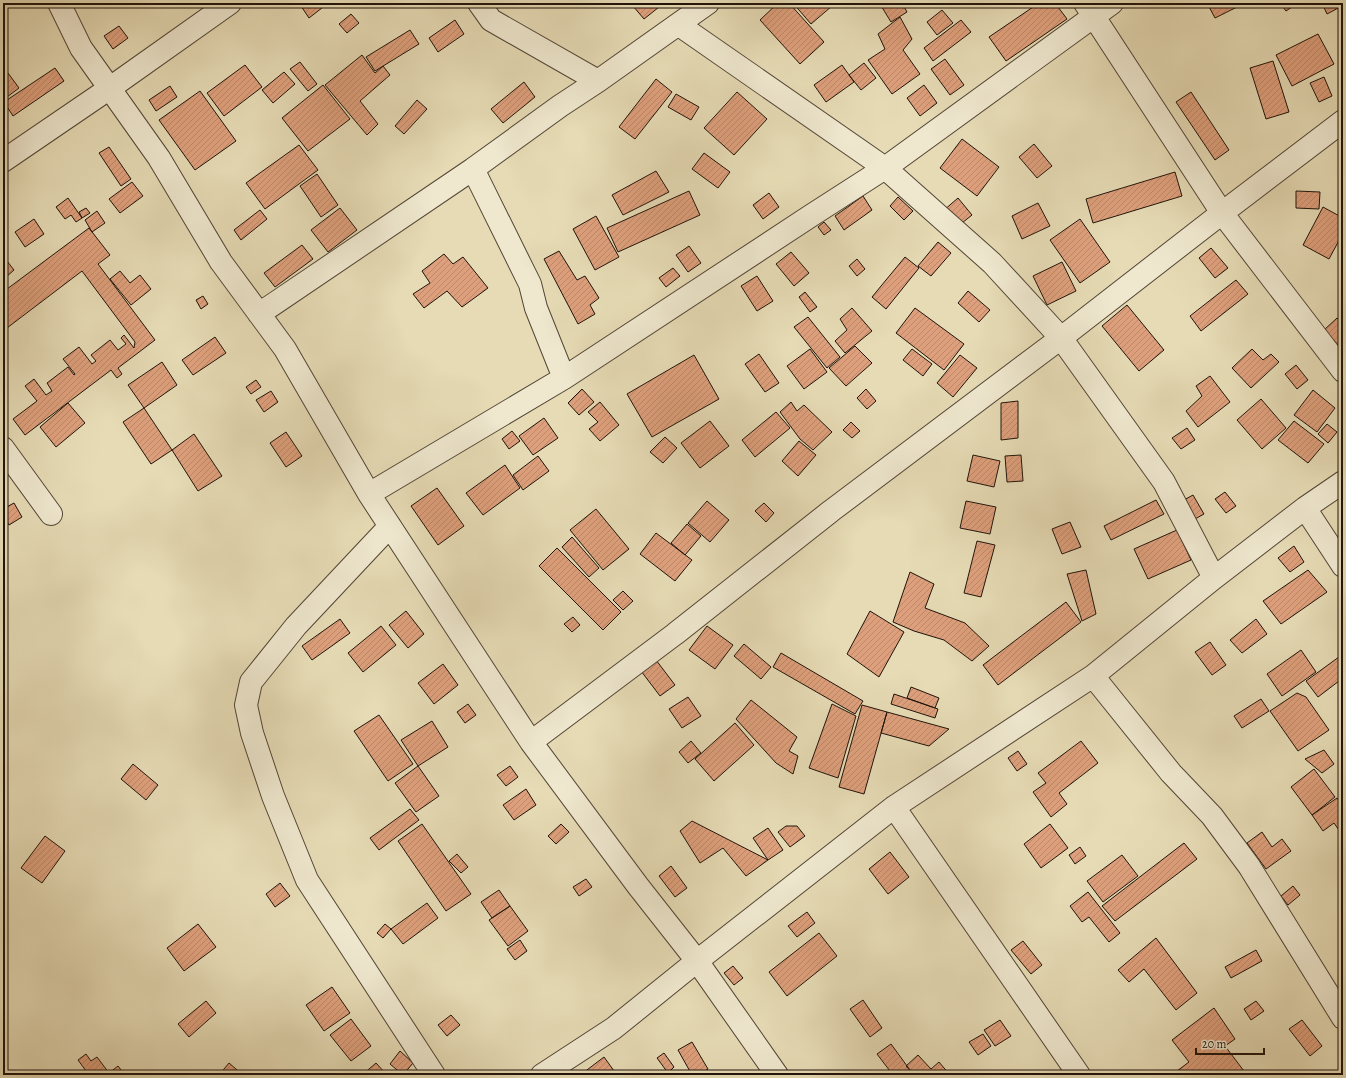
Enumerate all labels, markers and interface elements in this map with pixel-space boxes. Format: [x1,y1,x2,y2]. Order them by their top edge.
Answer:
scale bar [1196,1030,1264,1056]
text: 20 m [1202,1036,1226,1052]

